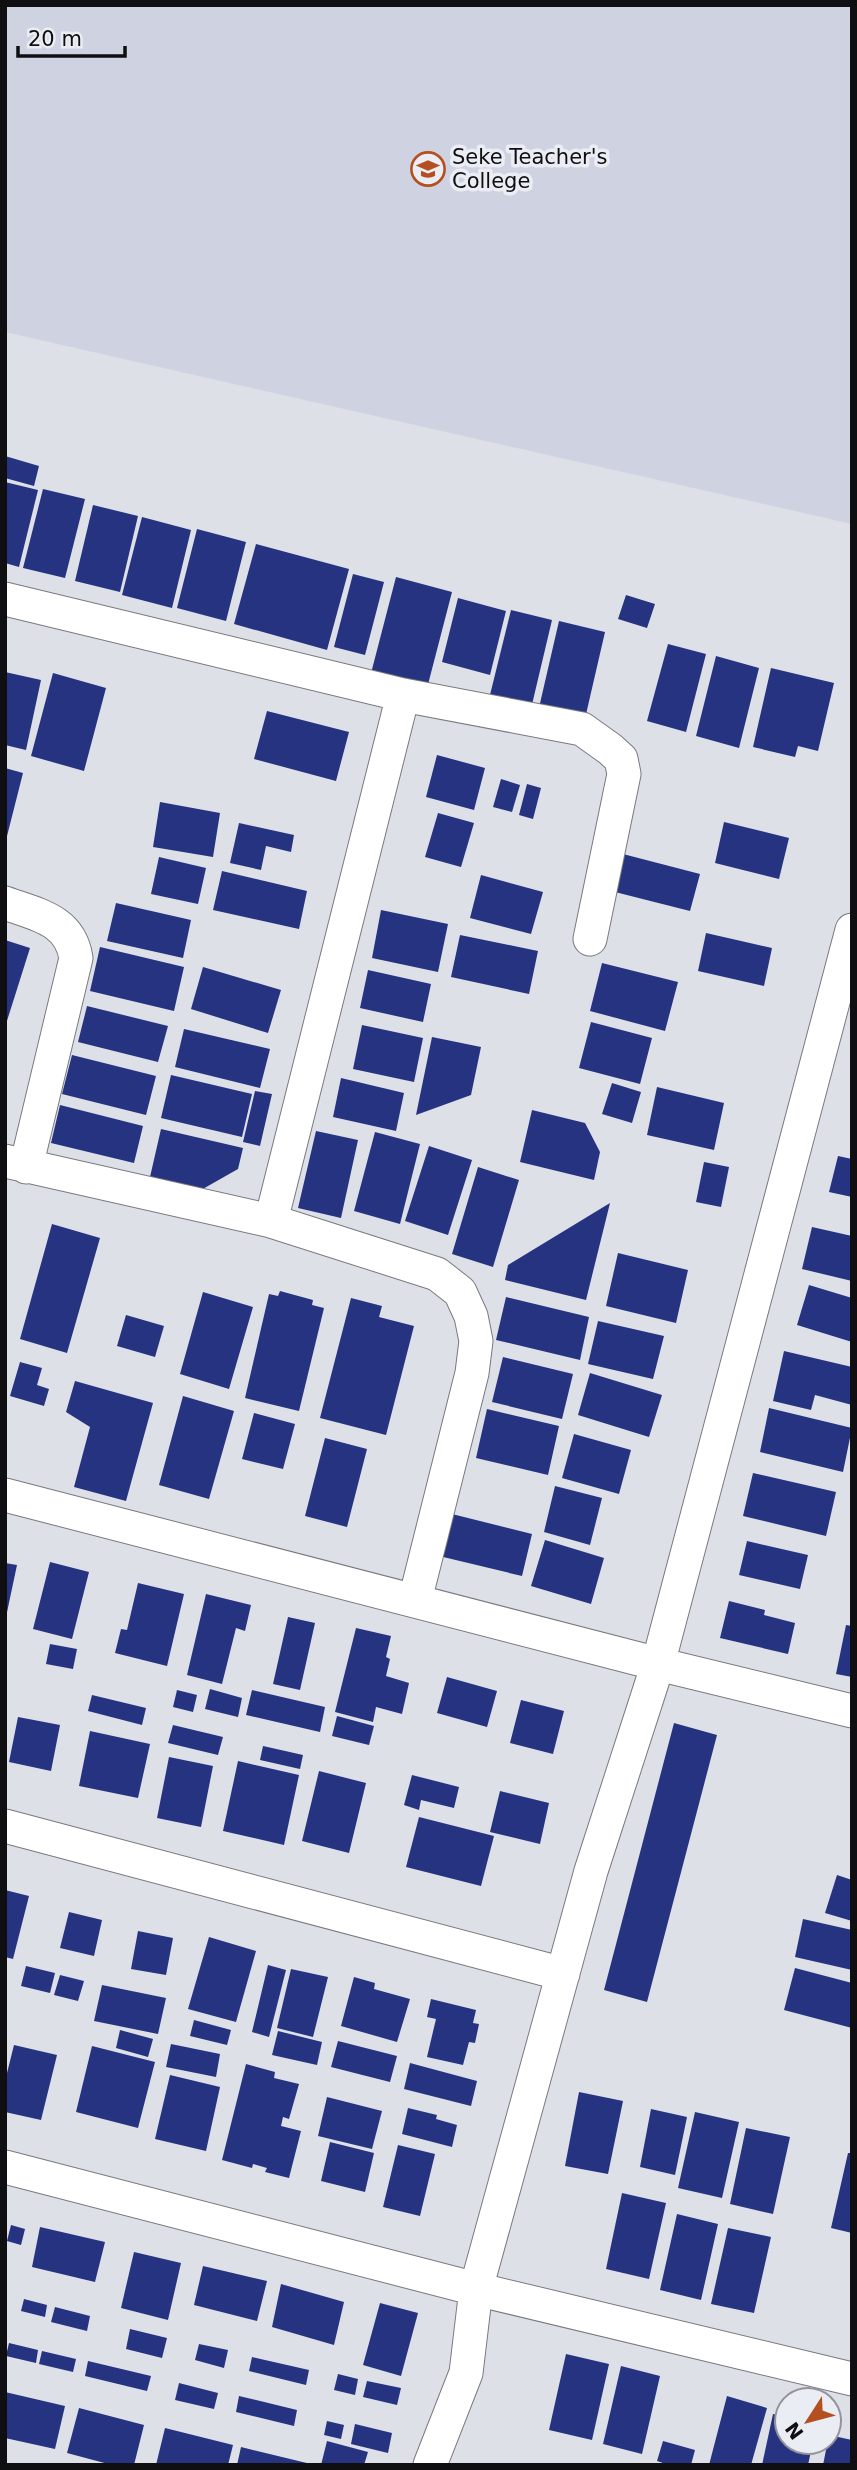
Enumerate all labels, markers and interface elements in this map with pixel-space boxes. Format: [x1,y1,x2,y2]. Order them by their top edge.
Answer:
scale bar [18,14,124,58]
text: 20 m [28,27,82,51]
place label: Seke Teacher's College [452,145,607,193]
school or university icon: Seke Teacher's College [409,150,447,188]
north arrow [773,2386,843,2456]
text: N [781,2418,808,2444]

